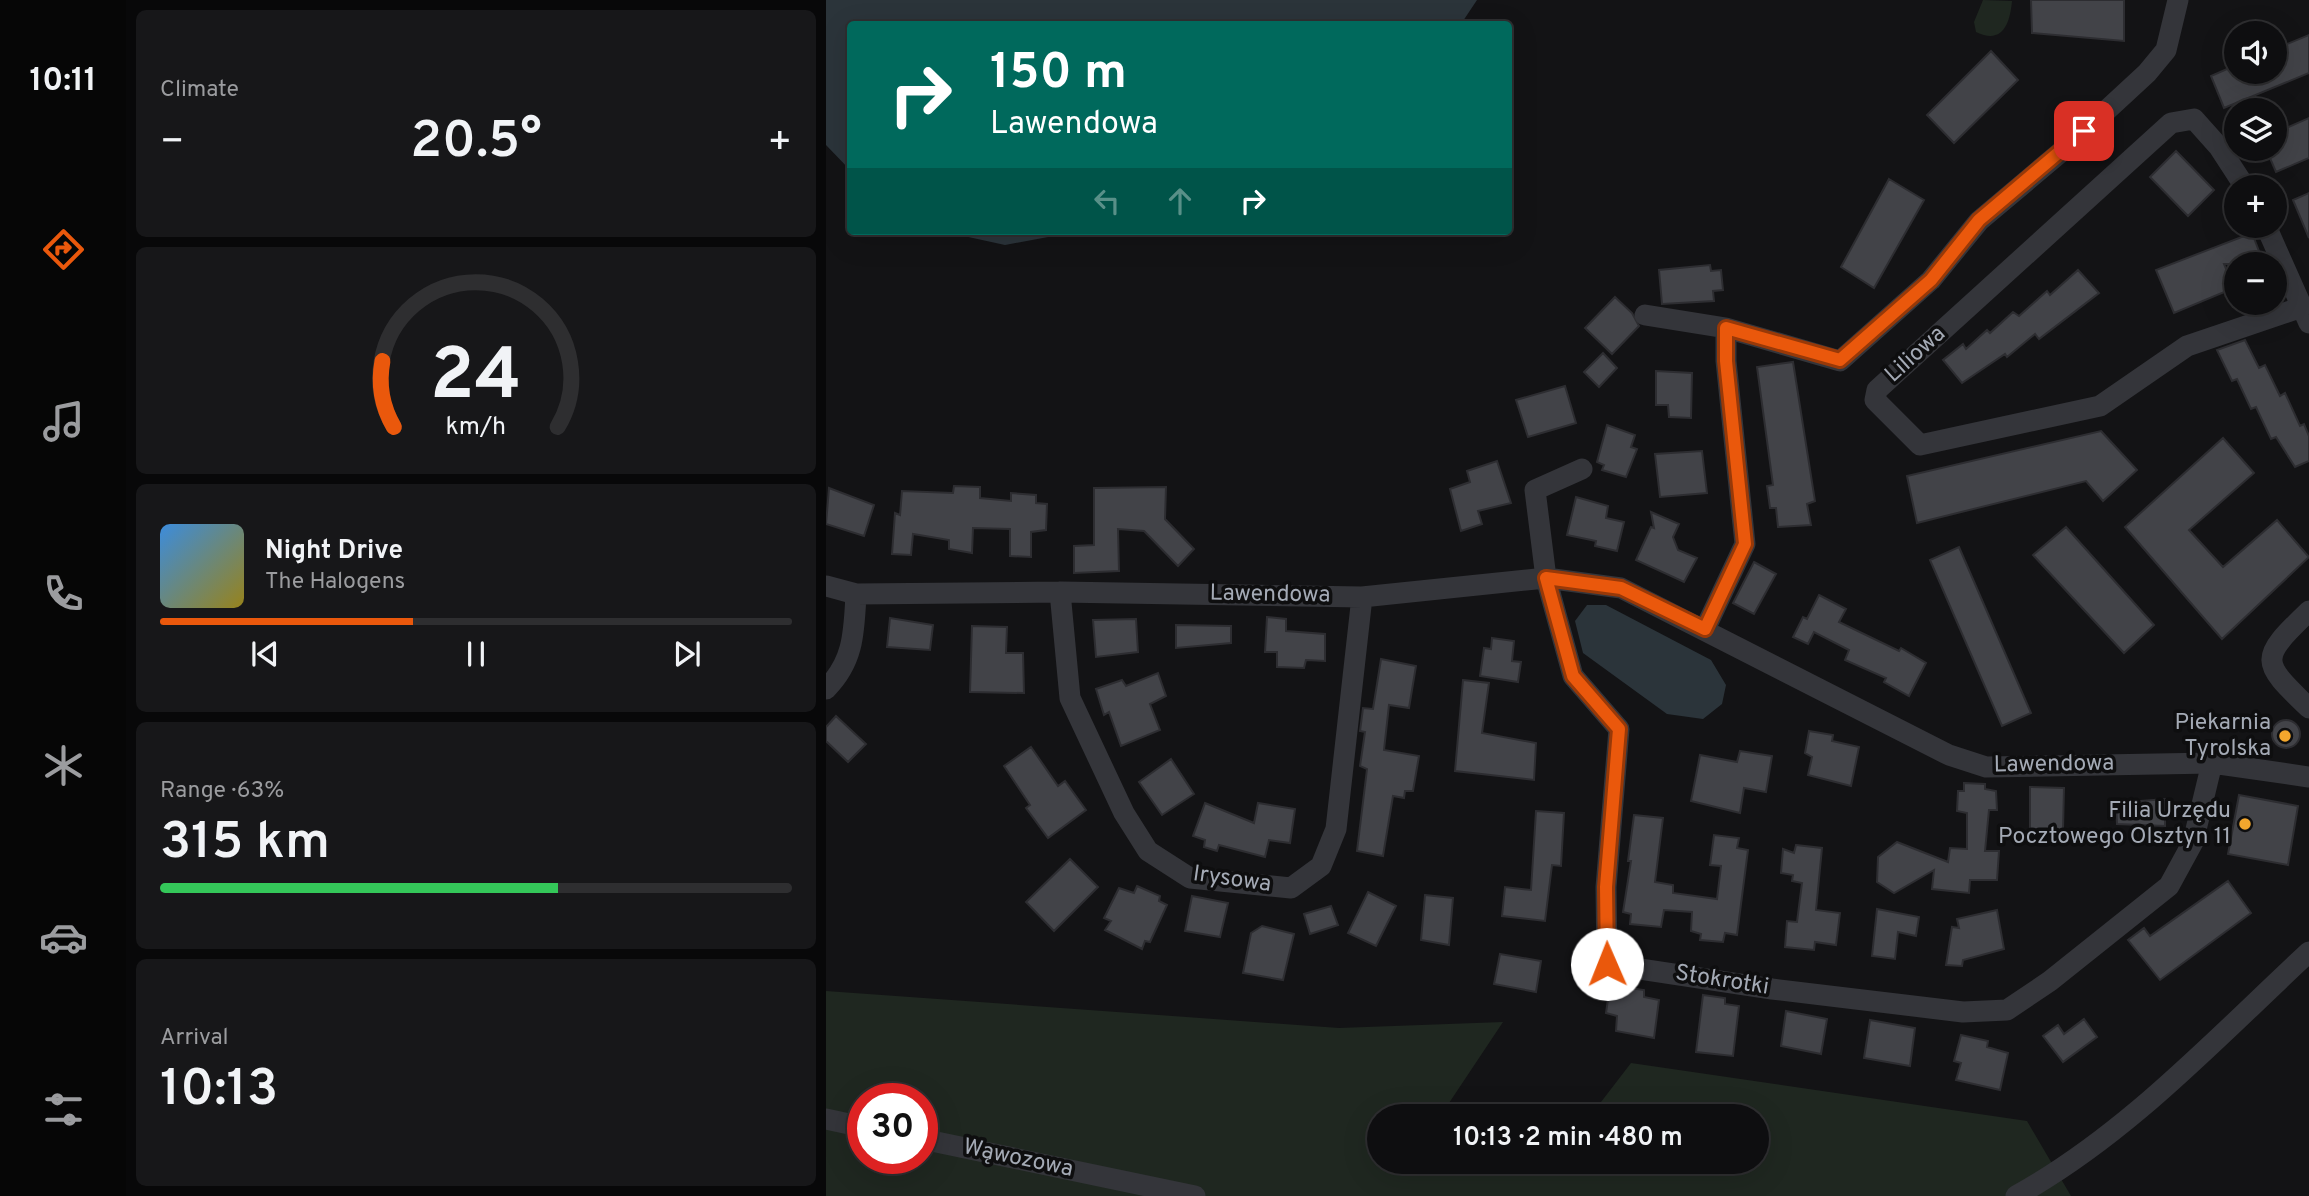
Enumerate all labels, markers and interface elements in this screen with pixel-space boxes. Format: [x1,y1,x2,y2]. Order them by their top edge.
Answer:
map controls [2224,21,2287,315]
button: sound [2224,21,2287,84]
text: 150 m [990,44,1127,106]
icon: right [875,49,966,140]
text: 10:11 [29,62,97,102]
text: Climate [160,76,239,105]
button: layers [2224,98,2287,161]
pin [2054,101,2114,161]
text: Lawendowa [990,105,1158,145]
text: 20.5° [410,110,542,176]
icon: arrive [2065,112,2103,150]
text: − [160,119,185,168]
text: + [767,119,792,168]
button: + [2224,175,2287,238]
icon: left [1088,182,1126,220]
icon: ahead [1161,182,1199,220]
icon: right [1234,182,1272,220]
icon: directions [39,225,88,274]
button: − [2224,252,2287,315]
street label: Liliowa [1880,320,1952,390]
text: 24 [430,333,522,425]
icon: music [39,397,88,446]
text: km/h [446,412,506,444]
text: Night Drive [265,535,403,568]
text: The Halogens [265,568,405,597]
icon: phone [39,569,88,618]
street label: Lawendowa [1209,579,1331,611]
icon: previous [246,635,284,673]
icon: pause [457,635,495,673]
icon: next [668,635,706,673]
place label: Piekarnia Tyrolska [2175,709,2271,764]
marker: Piekarnia Tyrolska [2277,728,2293,744]
icon: climate [39,741,88,790]
street label: Lawendowa [1993,749,2115,781]
text: Range · 63% [160,777,284,806]
place label: Filia Urzędu Pocztowego Olsztyn 11 [1998,797,2231,852]
text: 315 km [160,811,330,877]
marker: Filia Urzędu Pocztowego Olsztyn 11 [2237,816,2253,832]
street label: Irysowa [1191,860,1273,900]
icon: car [39,913,88,962]
position arrow [1570,927,1644,1001]
street label: Stokrotki [1673,959,1771,1003]
text: Arrival [160,1024,229,1053]
text: 10:13 [160,1058,278,1124]
speed limit sign: 30 [847,1083,938,1174]
icon: filters [39,1085,88,1134]
text: 10:13 · 2 min · 480 m [1453,1122,1683,1155]
street label: Wąwozowa [960,1133,1076,1185]

